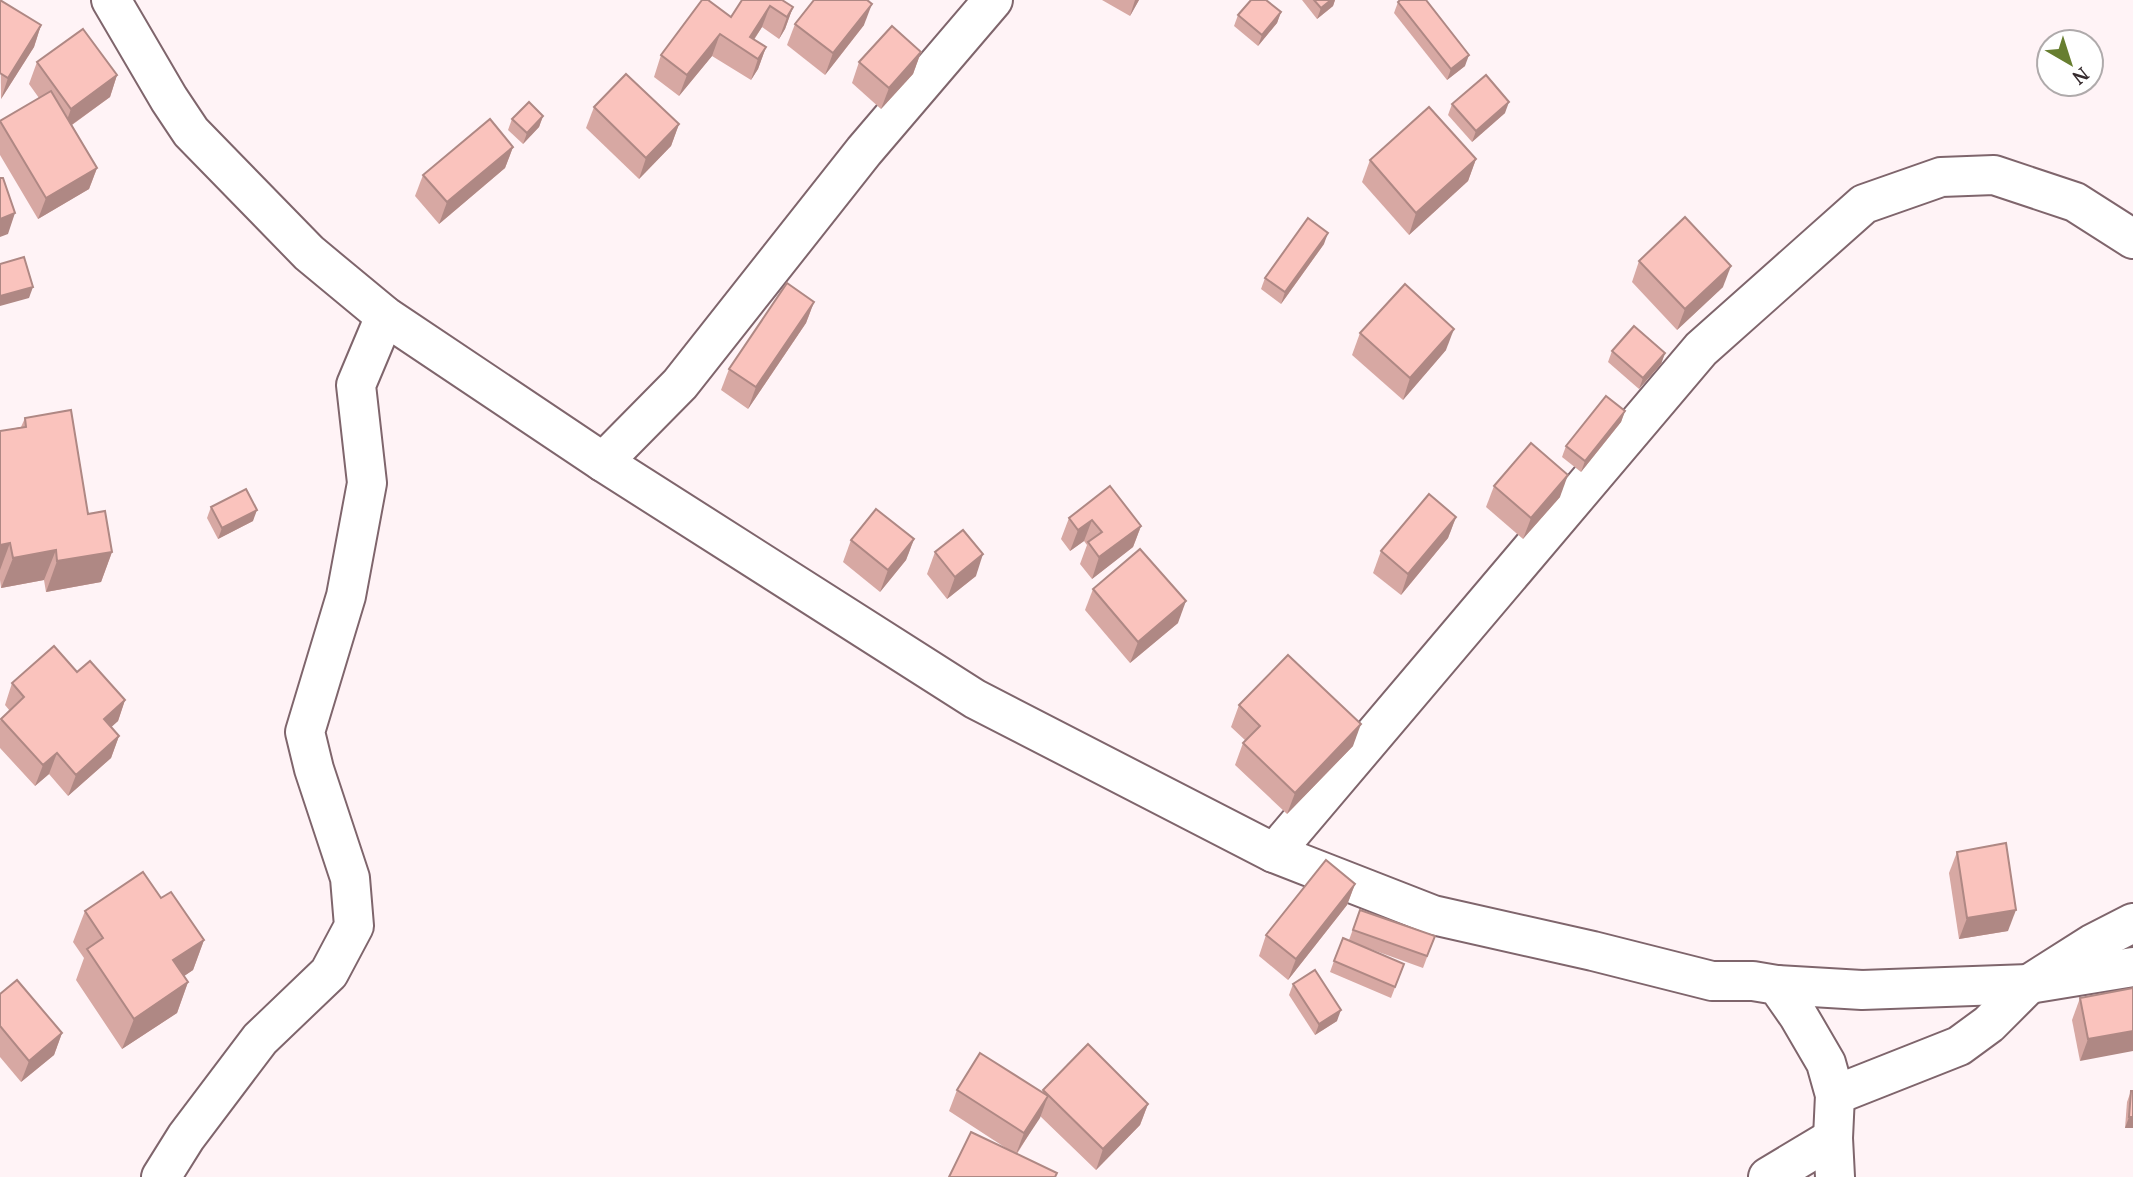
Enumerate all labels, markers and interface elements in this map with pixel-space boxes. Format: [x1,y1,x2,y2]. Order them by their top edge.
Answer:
north arrow [2035,28,2105,98]
text: N [2067,62,2094,91]

